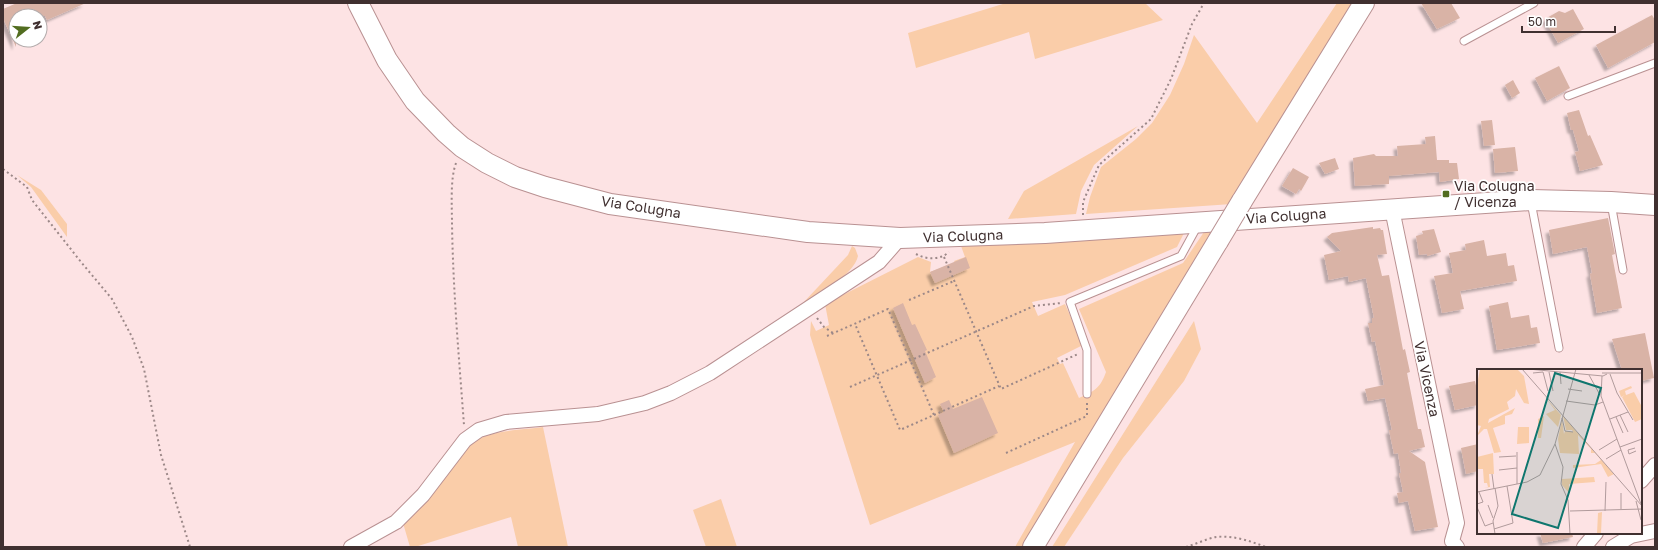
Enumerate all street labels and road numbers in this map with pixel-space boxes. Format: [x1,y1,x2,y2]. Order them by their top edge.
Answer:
street label: Via Colugna [600,192,682,221]
street label: Via Colugna [1245,204,1327,227]
street label: Via Colugna [922,226,1004,245]
street label: Via Vicenza [1411,339,1444,418]

